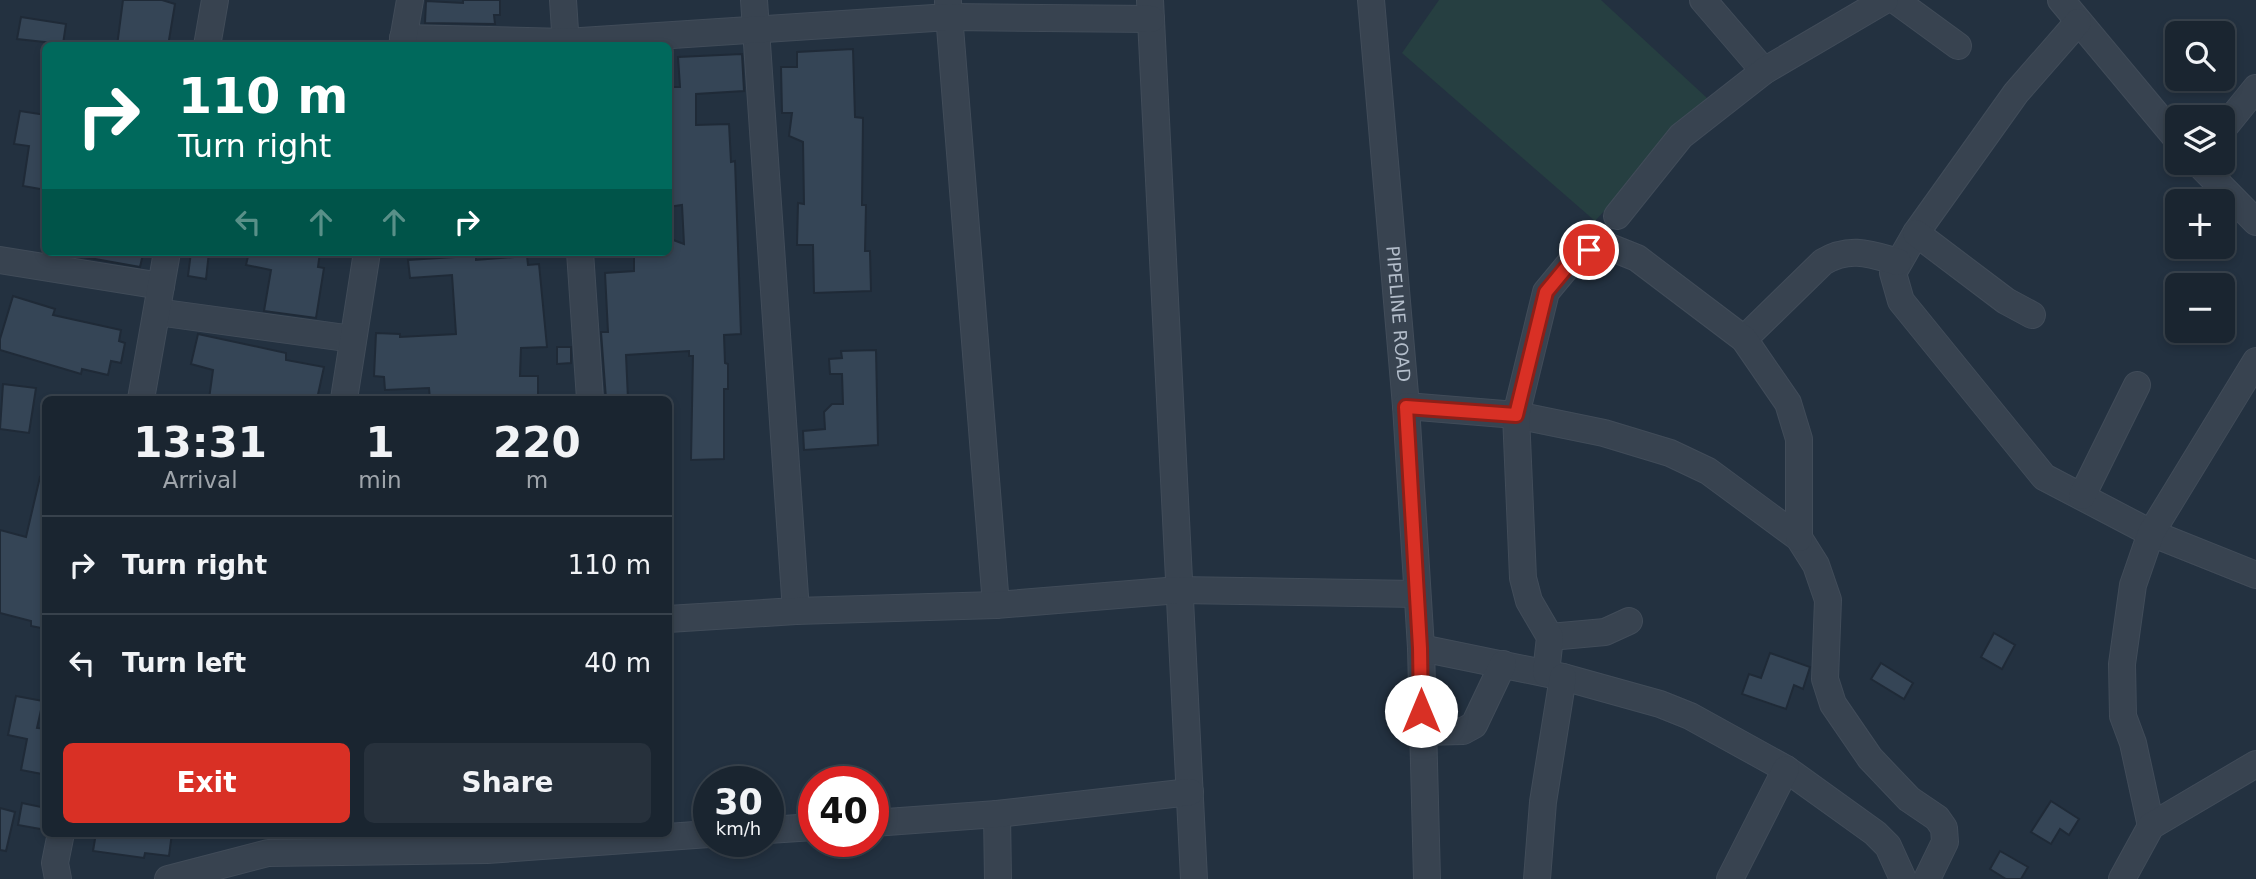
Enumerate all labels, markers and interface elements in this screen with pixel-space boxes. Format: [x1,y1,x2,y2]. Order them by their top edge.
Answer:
map controls [2165,21,2235,343]
button: search [2165,21,2235,91]
text: 110 m [178,68,348,125]
icon: right [63,70,154,161]
button: layers [2165,105,2235,175]
text: Turn right [178,127,331,165]
button: + [2165,189,2235,259]
icon: left [229,203,267,241]
icon: ahead [302,203,340,241]
icon: ahead [375,203,413,241]
icon: right [448,203,486,241]
pin [1559,220,1619,280]
icon: arrive [1570,231,1608,269]
street label: PIPELINE ROAD [1382,245,1415,383]
button: − [2165,273,2235,343]
text: 13:31 [133,418,267,467]
text: 1 [365,418,395,467]
text: 220 [493,418,581,467]
text: Arrival [163,467,238,493]
text: min [358,467,402,493]
text: m [526,467,548,493]
icon: right [63,546,101,584]
text: Turn right [122,550,267,580]
text: 110 m [568,550,651,580]
icon: left [63,644,101,682]
text: Turn left [122,648,246,678]
text: 40 m [584,648,651,678]
position arrow [1384,674,1458,748]
button: Exit [63,743,350,823]
button: Share [364,743,651,823]
speed limit sign: 40 [798,766,889,857]
text: 30 [714,782,763,822]
text: km/h [716,818,761,839]

